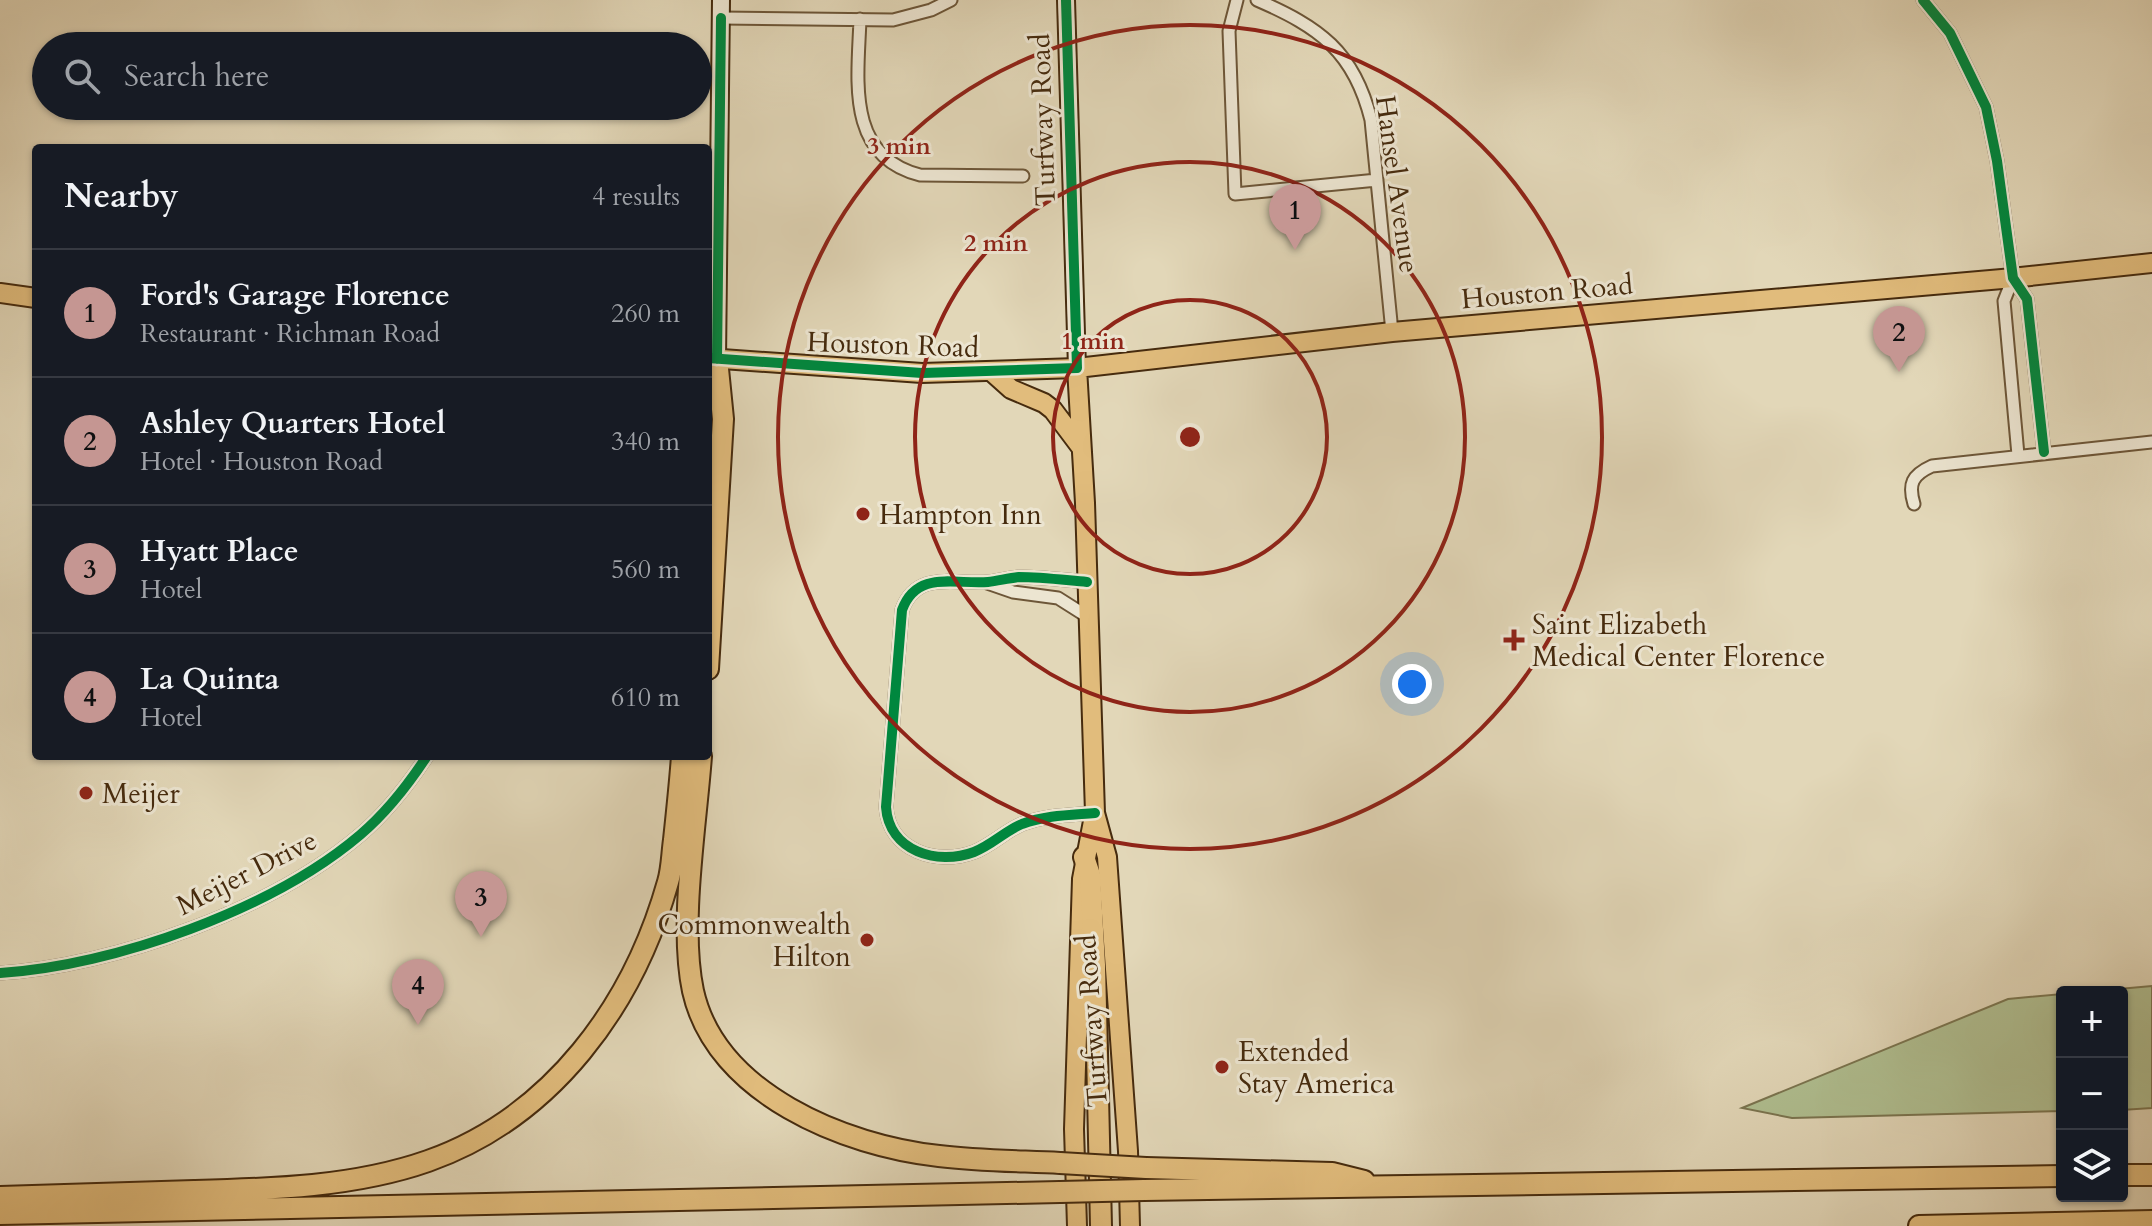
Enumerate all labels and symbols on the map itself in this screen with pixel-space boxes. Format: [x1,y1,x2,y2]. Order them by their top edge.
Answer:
street label: Turfway Road [1021,33,1065,207]
street label: Hansel Avenue [1366,93,1428,275]
text: 3 min [867,130,932,163]
pin: 1 [1269,184,1321,250]
text: 2 min [964,227,1029,260]
street label: Houston Road [1460,266,1635,318]
pin: 2 [1873,306,1925,372]
street label: Houston Road [806,323,980,367]
text: 1 min [1061,325,1126,358]
centre of rings [1176,423,1204,451]
place label: Hampton Inn [879,496,1042,534]
marker: Hampton Inn [854,505,872,523]
place label: Saint Elizabeth Medical Center Florence [1532,606,1825,676]
marker: Saint Elizabeth Medical Center Florence [1503,629,1525,651]
your location [1392,664,1432,704]
place label: Meijer [102,775,181,813]
marker: Meijer [77,784,95,802]
street label: Meijer Drive [170,821,323,925]
pin: 3 [455,871,507,937]
place label: Commonwealth Hilton [657,906,851,976]
marker: Commonwealth Hilton [858,931,876,949]
street label: Turfway Road [1067,933,1117,1109]
pin: 4 [392,959,444,1025]
place label: Extended Stay America [1238,1033,1395,1103]
marker: Extended Stay America [1213,1058,1231,1076]

